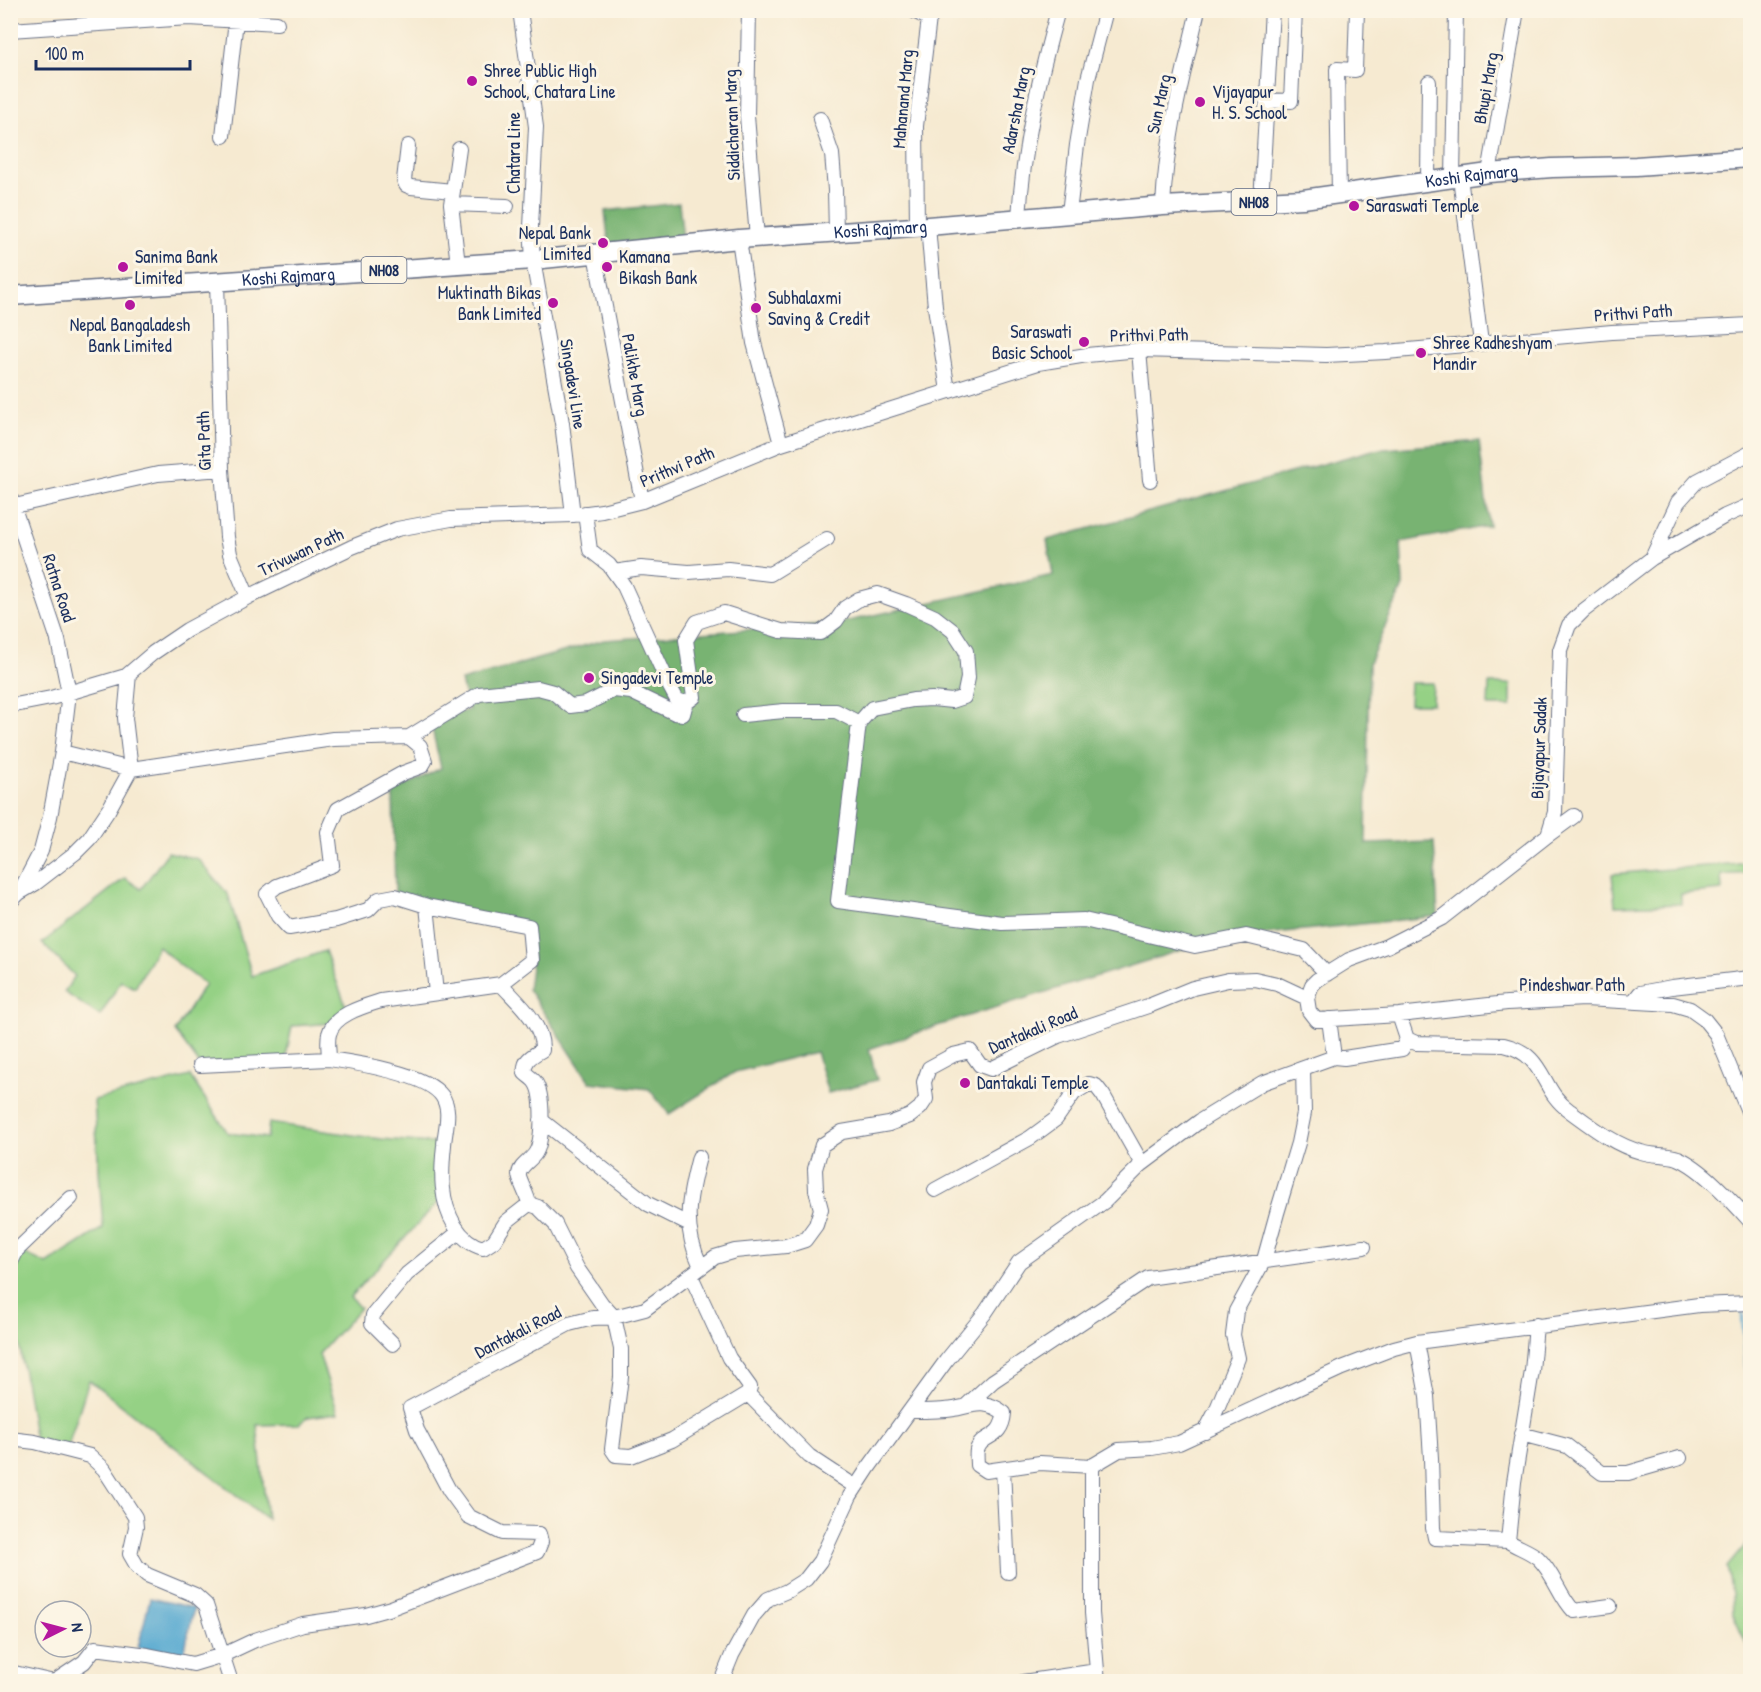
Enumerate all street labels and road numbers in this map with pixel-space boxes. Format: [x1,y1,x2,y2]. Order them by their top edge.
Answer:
street label: Mahanand Marg [886,48,919,150]
street label: Bhupi Marg [1467,50,1504,126]
street label: Adarsha Marg [995,64,1036,156]
street label: Siddicharan Marg [717,69,746,181]
street label: Sun Marg [1140,72,1177,136]
street label: Chatara Line [501,112,526,194]
street label: Koshi Rajmarg [1424,158,1519,194]
road number: NH08 [1232,189,1276,215]
street label: Koshi Rajmarg [833,213,928,244]
road number: NH08 [362,257,406,283]
street label: Koshi Rajmarg [241,261,336,292]
street label: Prithvi Path [1593,297,1673,328]
street label: Prithvi Path [1110,321,1189,348]
street label: Palikhe Marg [616,332,655,418]
street label: Singadevi Line [554,337,593,431]
street label: Gita Path [190,410,217,471]
street label: Prithvi Path [636,440,718,493]
street label: Trivuwan Path [254,521,348,582]
street label: Ratna Road [37,551,82,625]
street label: Bijayapur Sadak [1524,696,1553,799]
street label: Pindeshwar Path [1519,972,1625,997]
street label: Dantakali Road [985,1000,1081,1059]
street label: Dantakali Road [470,1299,565,1364]

